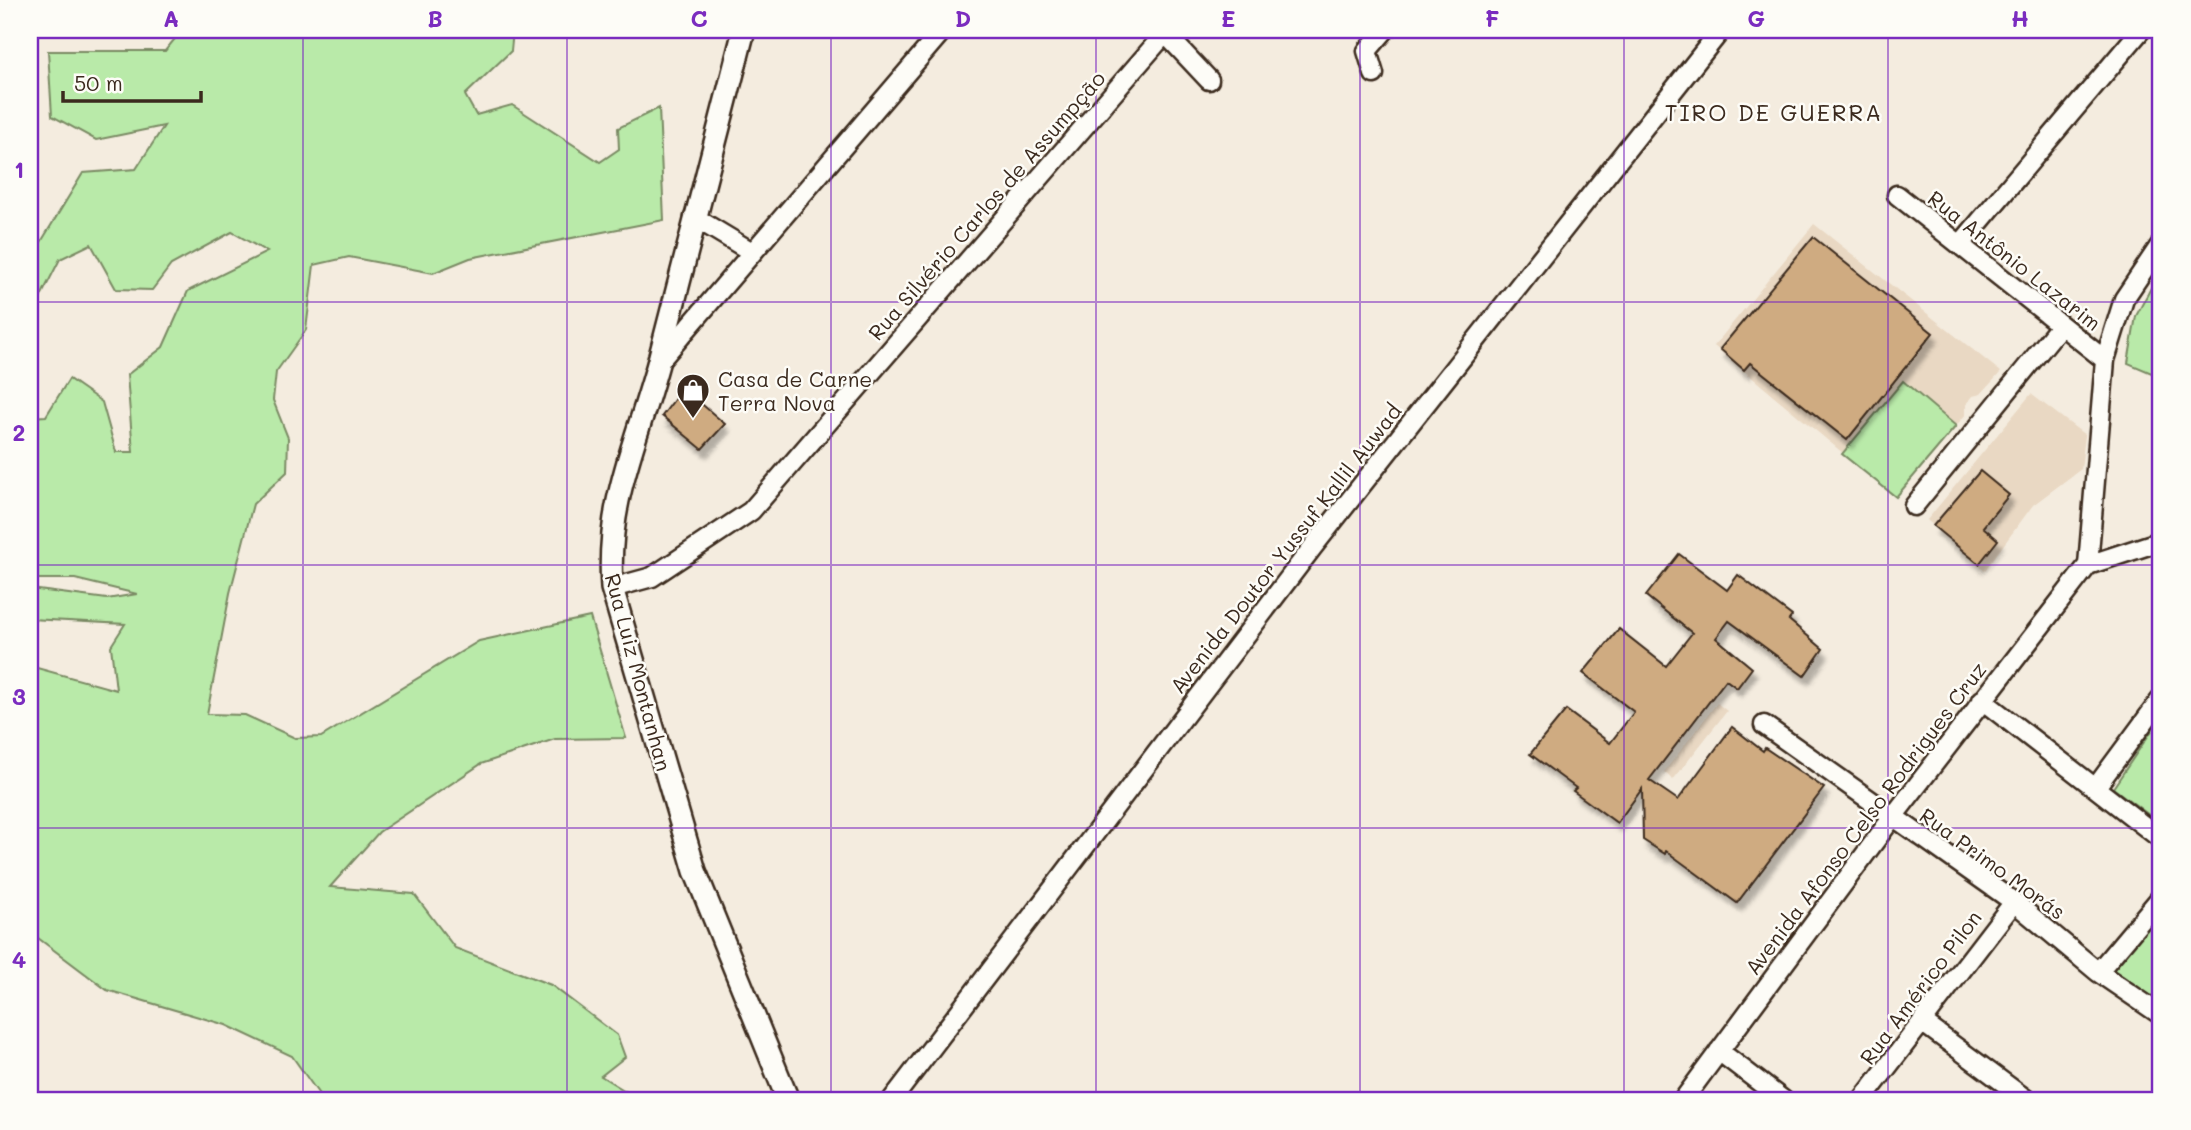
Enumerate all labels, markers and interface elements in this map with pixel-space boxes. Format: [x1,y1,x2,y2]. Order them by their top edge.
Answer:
text: A [163,3,179,33]
text: B [427,3,443,33]
text: C [690,3,708,33]
text: D [955,3,971,33]
text: E [1221,3,1235,33]
text: F [1485,3,1499,33]
text: G [1747,3,1765,33]
text: H [2011,3,2029,33]
scale bar [63,60,201,104]
street label: Rua Silvério Carlos de Assumpção [862,65,1110,345]
text: 50 m [74,69,123,96]
district label: TIRO DE GUERRA [1665,97,1883,127]
text: 1 [14,154,24,184]
street label: Rua Antônio Lazarim [1923,184,2107,336]
place label: Casa de Carne Terra Nova [718,365,872,416]
shop icon: Casa de Carne Terra Nova [674,371,712,420]
street label: Avenida Doutor Yussuf Kallil Auwad [1163,398,1407,698]
text: 2 [13,417,25,447]
street label: Rua Luiz Montanhan [600,570,678,774]
street label: Avenida Afonso Celso Rodrigues Cruz [1738,656,1992,980]
text: 3 [12,681,26,711]
street label: Rua Primo Morás [1915,801,2071,925]
street label: Rua Américo Pilon [1853,905,1987,1069]
text: 4 [12,944,26,974]

